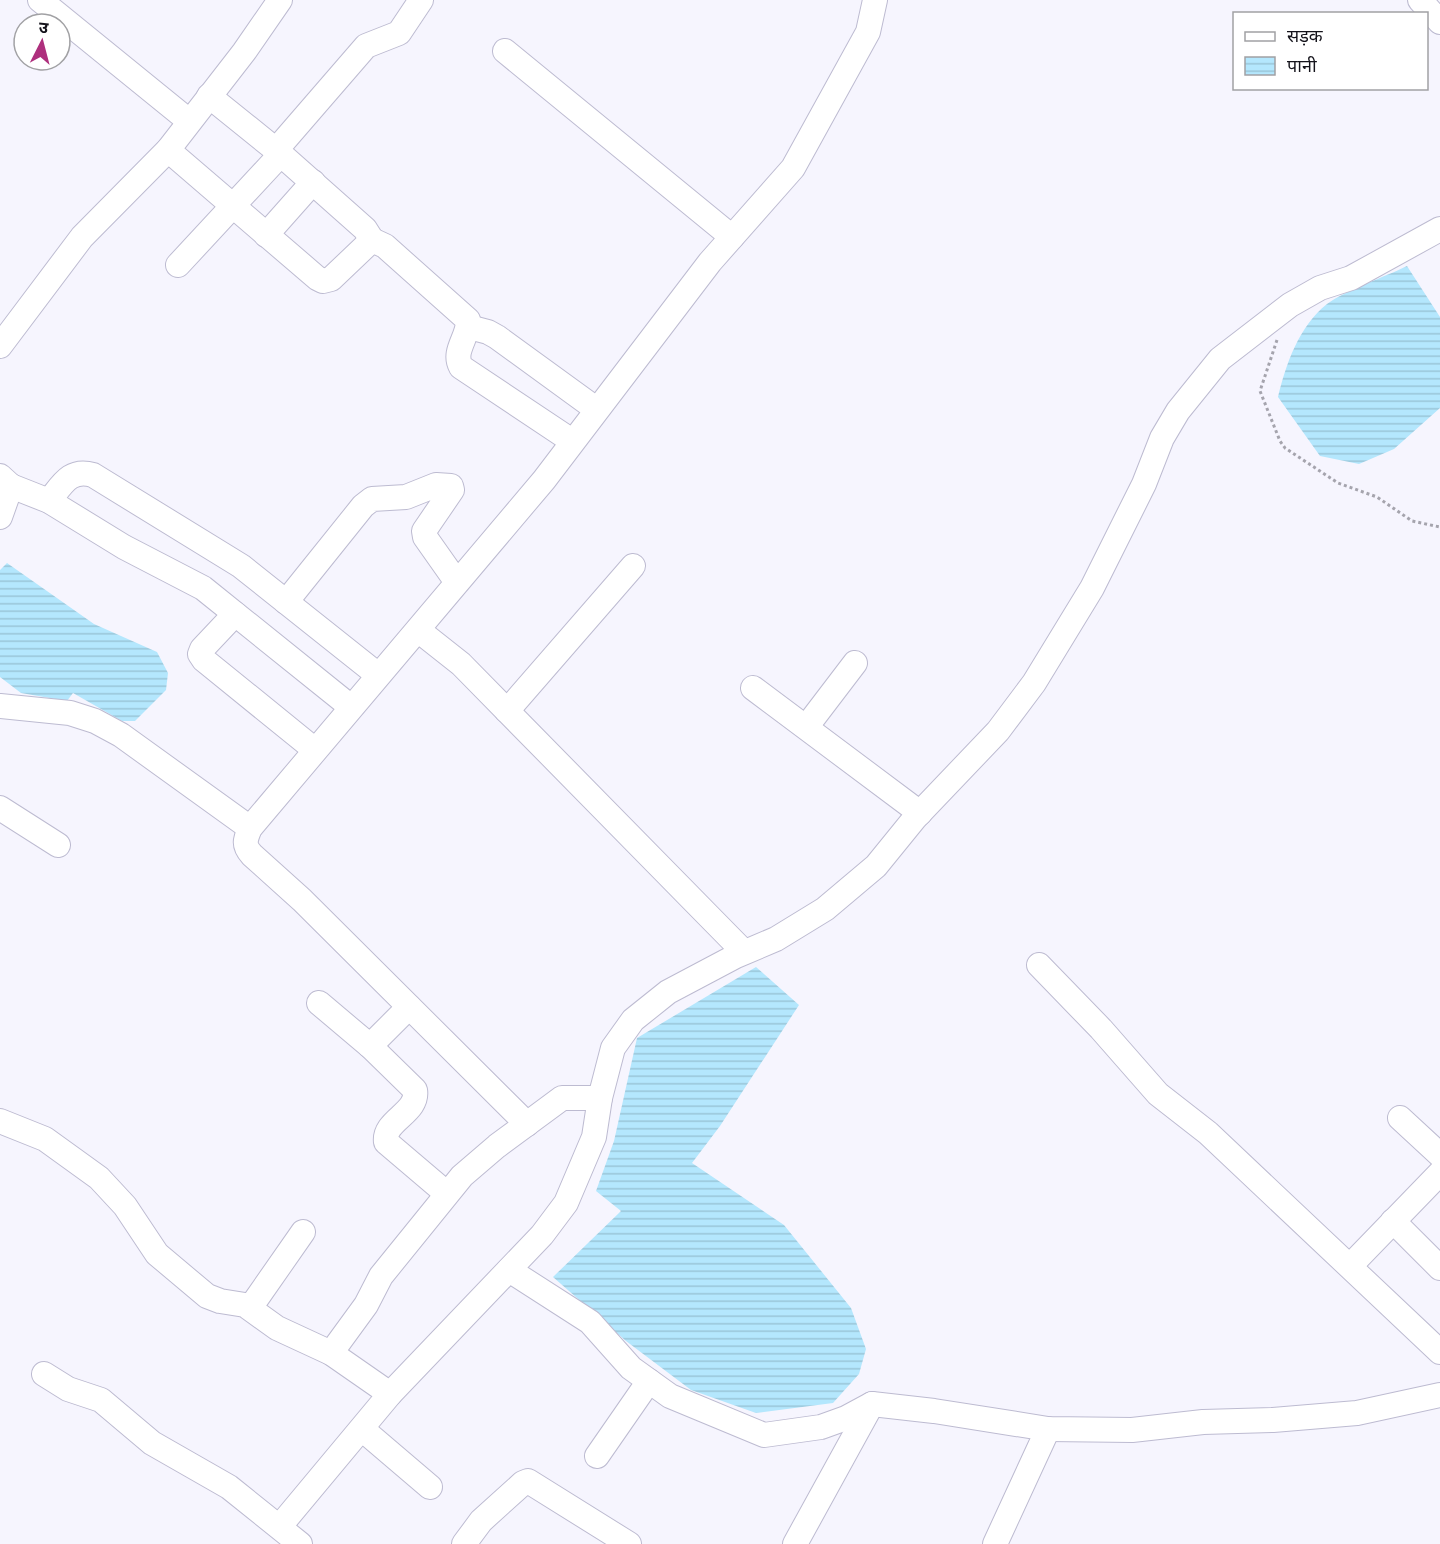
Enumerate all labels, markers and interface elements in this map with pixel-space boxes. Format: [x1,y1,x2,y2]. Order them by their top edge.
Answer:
north arrow [12,12,72,72]
legend [1233,12,1428,90]
text: उ [38,16,50,40]
text: सड़क [1287,23,1324,49]
text: पानी [1287,53,1317,79]

